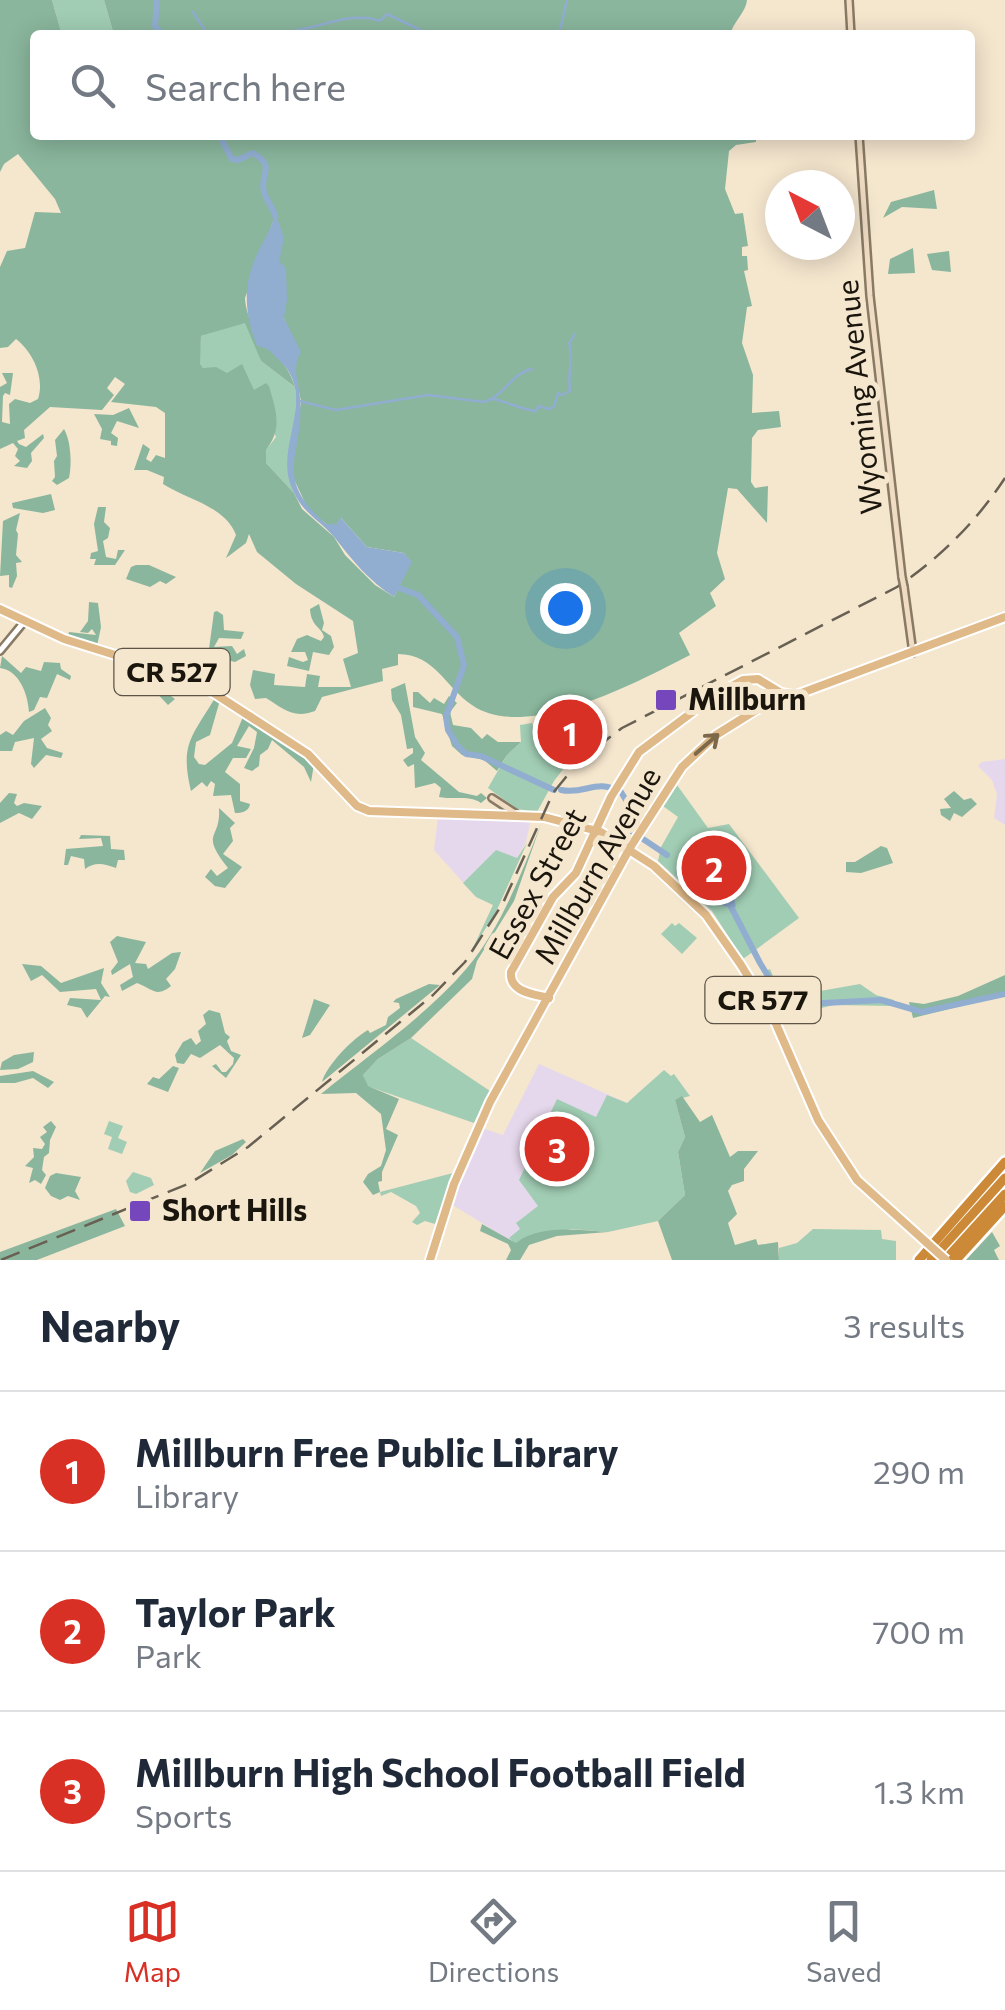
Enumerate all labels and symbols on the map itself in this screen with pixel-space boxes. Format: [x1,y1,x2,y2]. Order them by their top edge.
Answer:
north arrow [765,170,855,260]
street label: Wyoming Avenue [827,278,888,516]
your location [540,583,591,634]
road number: CR 527 [114,649,230,695]
place label: Millburn [688,679,806,716]
marker: Millburn [653,687,679,713]
pin: 1 [538,694,602,770]
one-way arrow [694,732,719,755]
street label: Millburn Avenue [525,760,667,970]
street label: Essex Street [479,801,593,965]
pin: 2 [682,830,746,906]
road number: CR 577 [706,977,820,1023]
pin: 3 [524,1112,590,1186]
place label: Short Hills [162,1190,307,1227]
marker: Short Hills [127,1198,153,1224]

